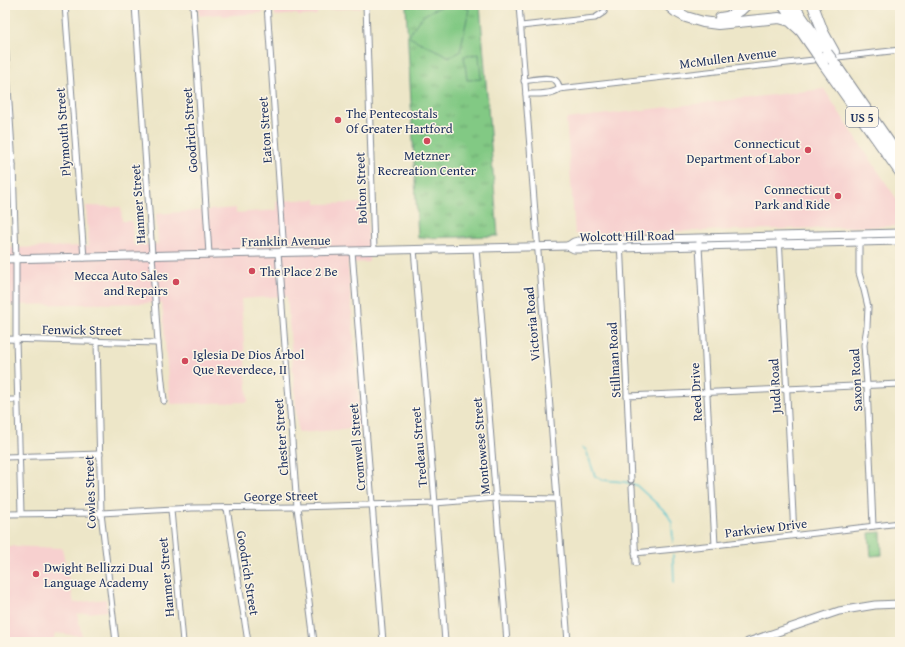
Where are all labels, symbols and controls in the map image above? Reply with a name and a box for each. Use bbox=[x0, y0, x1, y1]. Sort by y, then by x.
street label: McMullen Avenue bbox=[678, 43, 778, 73]
street label: Goodrich Street bbox=[178, 86, 202, 173]
street label: Plymouth Street bbox=[50, 87, 76, 177]
street label: Eaton Street bbox=[253, 96, 277, 164]
place label: The Pentecostals Of Greater Hartford bbox=[346, 104, 453, 138]
road number: US 5 bbox=[846, 107, 878, 127]
marker: The Pentecostals Of Greater Hartford bbox=[333, 115, 343, 125]
place label: Connecticut Department of Labor bbox=[687, 134, 801, 168]
marker: Metzner Recreation Center bbox=[422, 136, 432, 146]
marker: Connecticut Department of Labor bbox=[803, 145, 813, 155]
place label: Metzner Recreation Center bbox=[378, 146, 477, 180]
street label: Bolton Street bbox=[350, 151, 372, 224]
street label: Hanmer Street bbox=[126, 163, 150, 245]
place label: Connecticut Park and Ride bbox=[755, 180, 830, 214]
marker: Connecticut Park and Ride bbox=[833, 191, 843, 201]
street label: Wolcott Hill Road bbox=[579, 226, 675, 246]
street label: Franklin Avenue bbox=[241, 231, 331, 251]
place label: The Place 2 Be bbox=[260, 262, 338, 281]
place label: Mecca Auto Sales and Repairs bbox=[74, 266, 168, 300]
marker: The Place 2 Be bbox=[247, 266, 257, 276]
marker: Mecca Auto Sales and Repairs bbox=[171, 277, 181, 287]
street label: Victoria Road bbox=[519, 286, 545, 362]
street label: Fenwick Street bbox=[42, 320, 123, 340]
street label: Stillman Road bbox=[603, 321, 625, 398]
place label: Iglesia De Dios Árbol Que Reverdece, II bbox=[193, 345, 305, 379]
street label: Saxon Road bbox=[845, 348, 867, 412]
marker: Iglesia De Dios Árbol Que Reverdece, II bbox=[180, 356, 190, 366]
street label: Judd Road bbox=[764, 358, 786, 416]
street label: Reed Drive bbox=[685, 362, 707, 422]
street label: Montowese Street bbox=[467, 396, 495, 495]
street label: Chester Street bbox=[269, 397, 293, 476]
street label: Cromwell Street bbox=[344, 402, 370, 491]
street label: Tredeau Street bbox=[406, 406, 432, 488]
street label: Cowles Street bbox=[79, 455, 101, 529]
street label: George Street bbox=[244, 486, 319, 506]
street label: Parkview Drive bbox=[724, 514, 808, 542]
street label: Goodrich Street bbox=[232, 529, 264, 617]
street label: Hanmer Street bbox=[153, 536, 179, 618]
place label: Dwight Bellizzi Dual Language Academy bbox=[44, 558, 153, 592]
marker: Dwight Bellizzi Dual Language Academy bbox=[31, 569, 41, 579]

